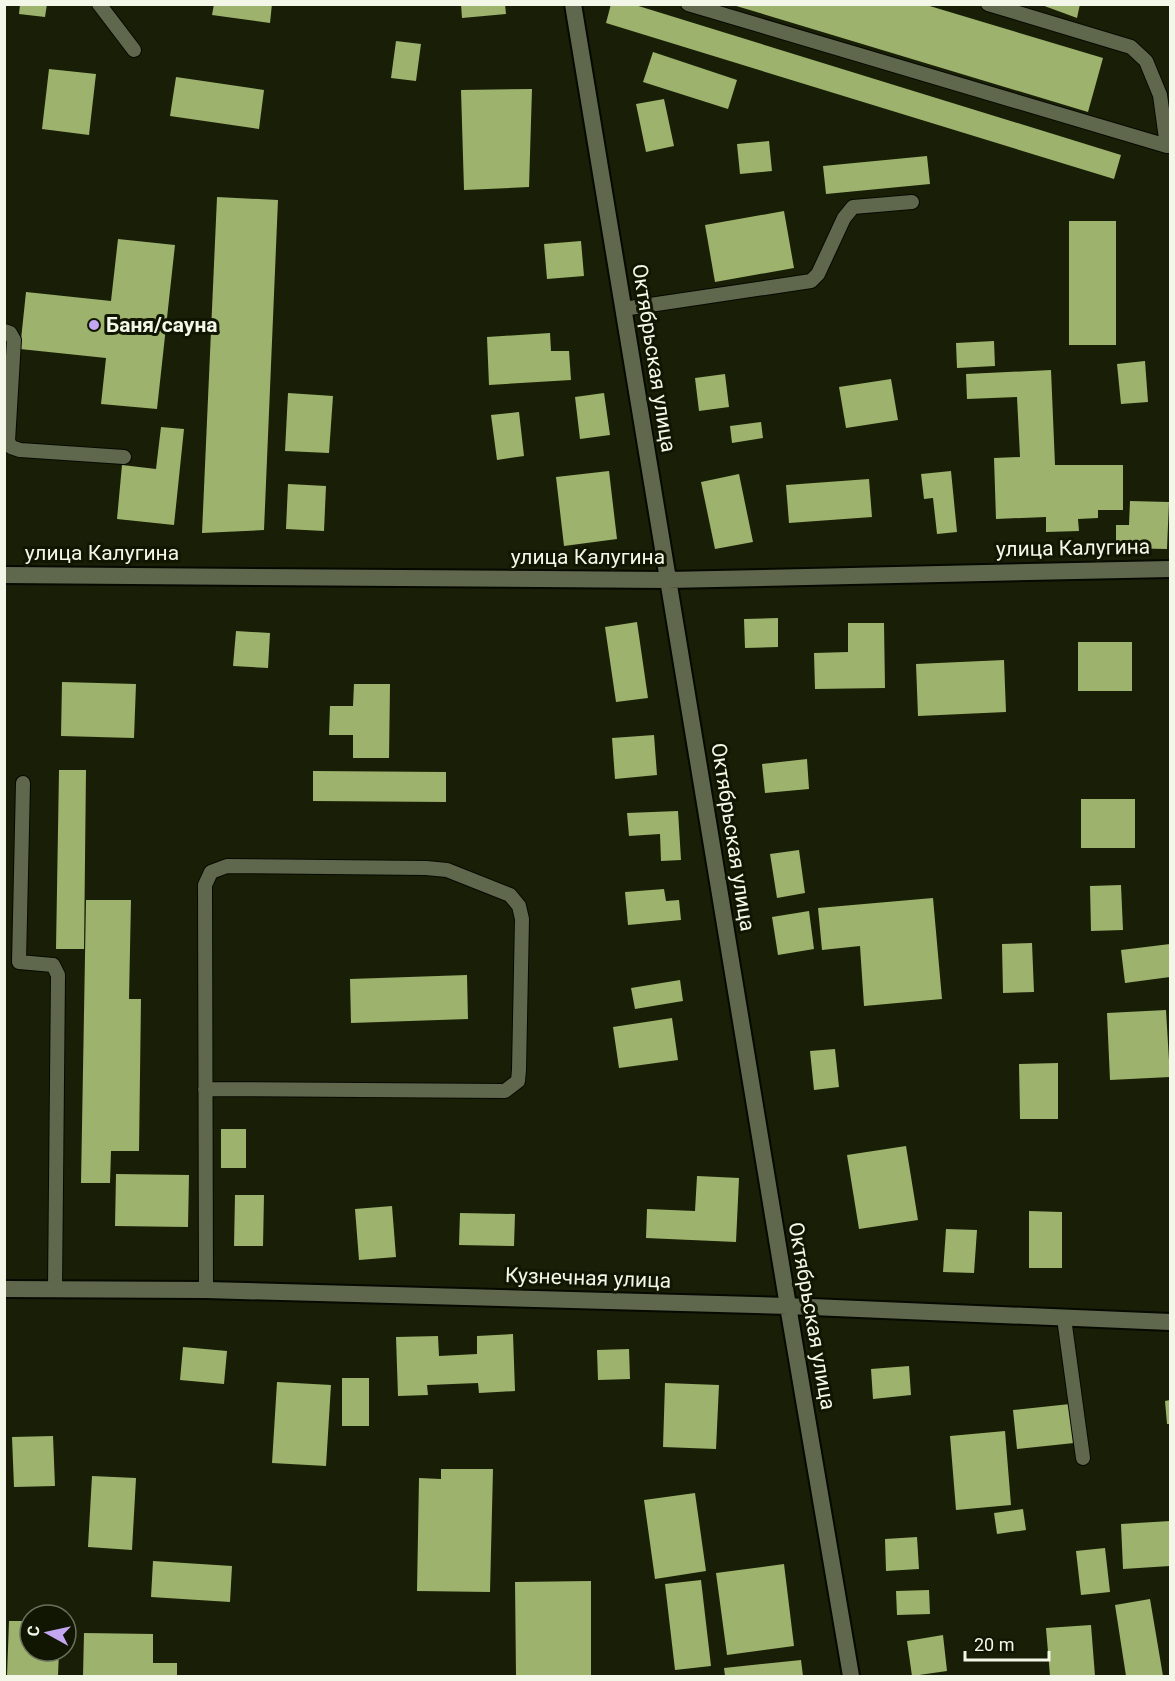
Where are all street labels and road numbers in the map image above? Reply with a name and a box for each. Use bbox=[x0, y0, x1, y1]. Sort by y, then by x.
street label: Октябрьская улица bbox=[627, 262, 681, 454]
street label: улица Калугина bbox=[996, 535, 1150, 561]
street label: улица Калугина bbox=[25, 541, 179, 565]
street label: улица Калугина bbox=[511, 545, 665, 569]
street label: Октябрьская улица bbox=[706, 741, 760, 933]
street label: Октябрьская улица bbox=[784, 1220, 840, 1412]
street label: Кузнечная улица bbox=[504, 1263, 672, 1293]

